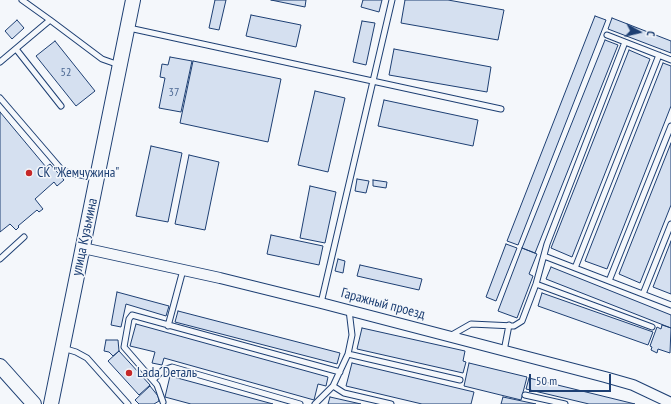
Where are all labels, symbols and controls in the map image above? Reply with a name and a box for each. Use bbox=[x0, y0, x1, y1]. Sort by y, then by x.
north arrow bbox=[619, 12, 659, 52]
text: С bbox=[644, 30, 658, 37]
house number: 52 bbox=[61, 66, 71, 80]
house number: 37 bbox=[169, 86, 179, 100]
place label: СК "Жемчужина" bbox=[37, 165, 119, 181]
marker: СК "Жемчужина" bbox=[24, 168, 34, 178]
street label: улица Кузьмина bbox=[69, 197, 101, 277]
street label: Гаражный проезд bbox=[339, 285, 427, 323]
place label: Lada Dеталь bbox=[137, 365, 197, 381]
scale bar bbox=[531, 366, 613, 392]
marker: Lada Dеталь bbox=[124, 368, 134, 378]
text: 50 m bbox=[536, 373, 557, 388]

